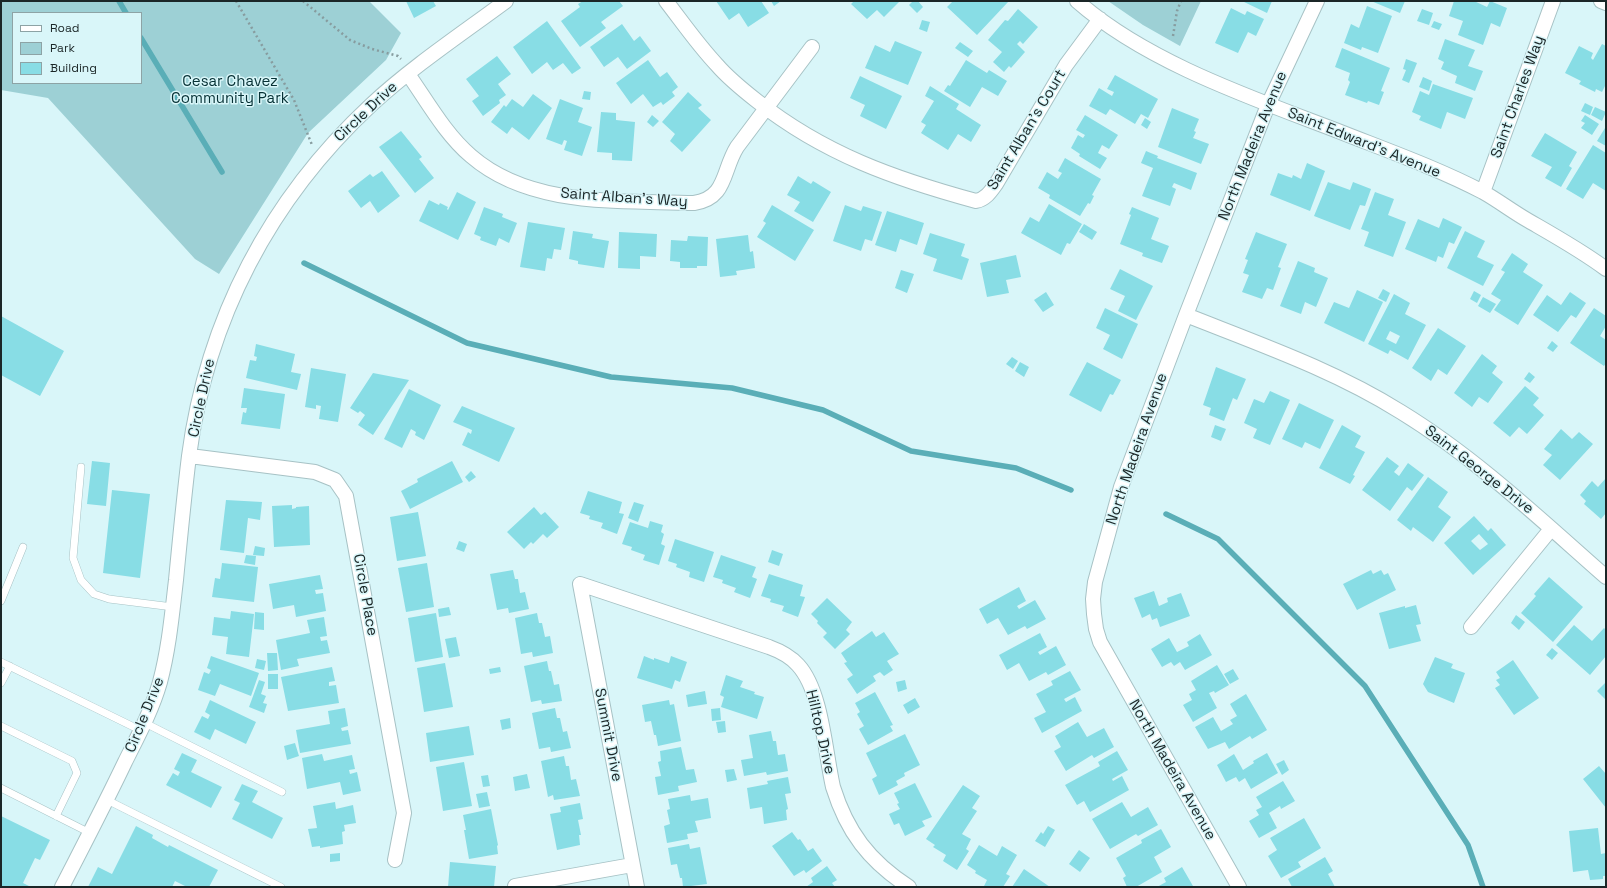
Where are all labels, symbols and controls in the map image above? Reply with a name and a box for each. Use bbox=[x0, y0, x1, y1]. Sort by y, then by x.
legend bbox=[12, 12, 142, 84]
text: Road bbox=[50, 20, 79, 36]
street label: Saint Charles Way bbox=[1487, 33, 1549, 161]
text: Park bbox=[50, 40, 75, 56]
text: Building bbox=[50, 60, 97, 76]
street label: Saint Alban's Court bbox=[984, 66, 1070, 194]
street label: North Madeira Avenue bbox=[1215, 69, 1291, 223]
park label: Cesar Chavez Community Park bbox=[171, 73, 289, 108]
street label: Circle Drive bbox=[331, 78, 401, 146]
street label: Saint Edward's Avenue bbox=[1285, 104, 1443, 182]
street label: Saint Alban's Way bbox=[560, 185, 688, 211]
street label: Circle Drive bbox=[185, 357, 219, 439]
street label: North Madeira Avenue bbox=[1103, 371, 1171, 527]
street label: Saint George Drive bbox=[1421, 422, 1537, 518]
street label: Circle Place bbox=[349, 553, 381, 637]
street label: Circle Drive bbox=[122, 675, 168, 755]
street label: Summit Drive bbox=[590, 687, 626, 783]
street label: Hilltop Drive bbox=[802, 688, 838, 776]
street label: North Madeira Avenue bbox=[1124, 697, 1220, 843]

